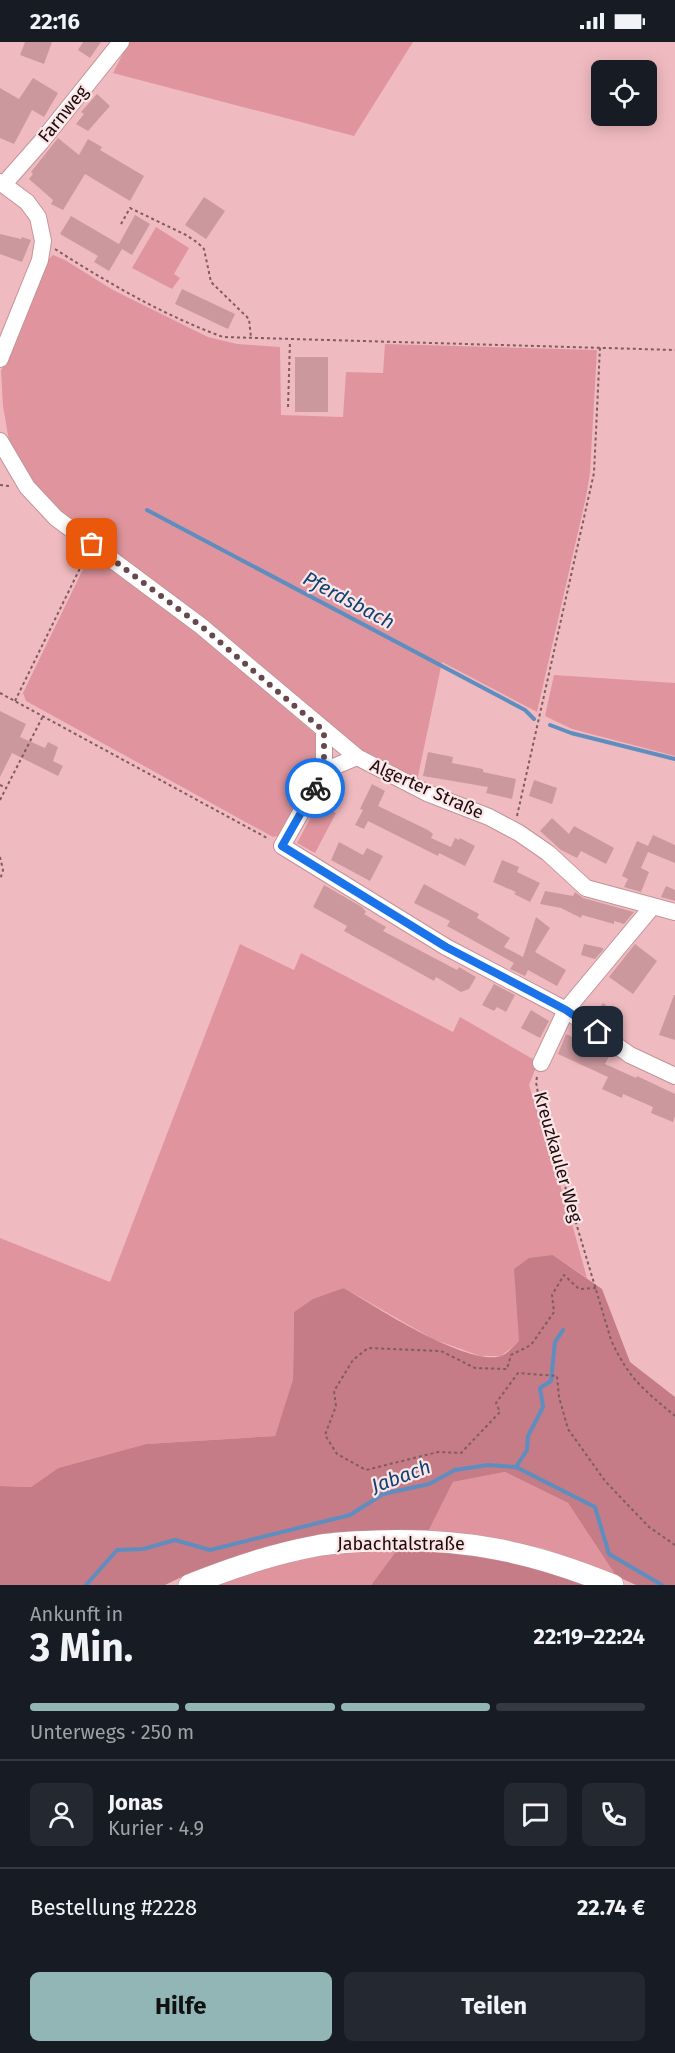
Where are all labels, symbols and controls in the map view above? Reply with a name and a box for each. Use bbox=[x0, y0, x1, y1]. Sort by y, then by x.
text: 22:16 bbox=[30, 8, 80, 35]
map controls bbox=[591, 60, 657, 126]
button: locate bbox=[591, 60, 657, 126]
street label: Farnweg bbox=[33, 80, 93, 147]
pin bbox=[66, 518, 117, 569]
icon: bag bbox=[75, 527, 108, 560]
water label: Pferdsbach bbox=[299, 566, 399, 634]
street label: Algerter Straße bbox=[367, 754, 487, 824]
courier bbox=[285, 758, 345, 818]
icon: bike bbox=[299, 772, 332, 805]
pin bbox=[572, 1006, 623, 1057]
icon: home bbox=[581, 1015, 614, 1048]
street label: Kreuzkauler Weg bbox=[529, 1089, 587, 1226]
water label: Jabach bbox=[367, 1454, 434, 1498]
street label: Jabachtalstraße bbox=[337, 1533, 465, 1555]
text: Ankunft in bbox=[30, 1602, 123, 1626]
text: 22:19–22:24 bbox=[534, 1623, 645, 1650]
text: 3 Min. bbox=[30, 1625, 133, 1671]
text: Unterwegs · 250 m bbox=[30, 1720, 194, 1744]
button: person bbox=[30, 1783, 93, 1846]
button: chat bbox=[504, 1783, 567, 1846]
button: phone bbox=[582, 1783, 645, 1846]
text: Jonas bbox=[108, 1789, 163, 1816]
text: Kurier · 4.9 bbox=[108, 1816, 204, 1840]
text: Bestellung #2228 bbox=[30, 1894, 197, 1921]
text: 22.74 € bbox=[577, 1894, 645, 1921]
button: Hilfe bbox=[30, 1972, 332, 2041]
button: Teilen bbox=[344, 1972, 645, 2041]

